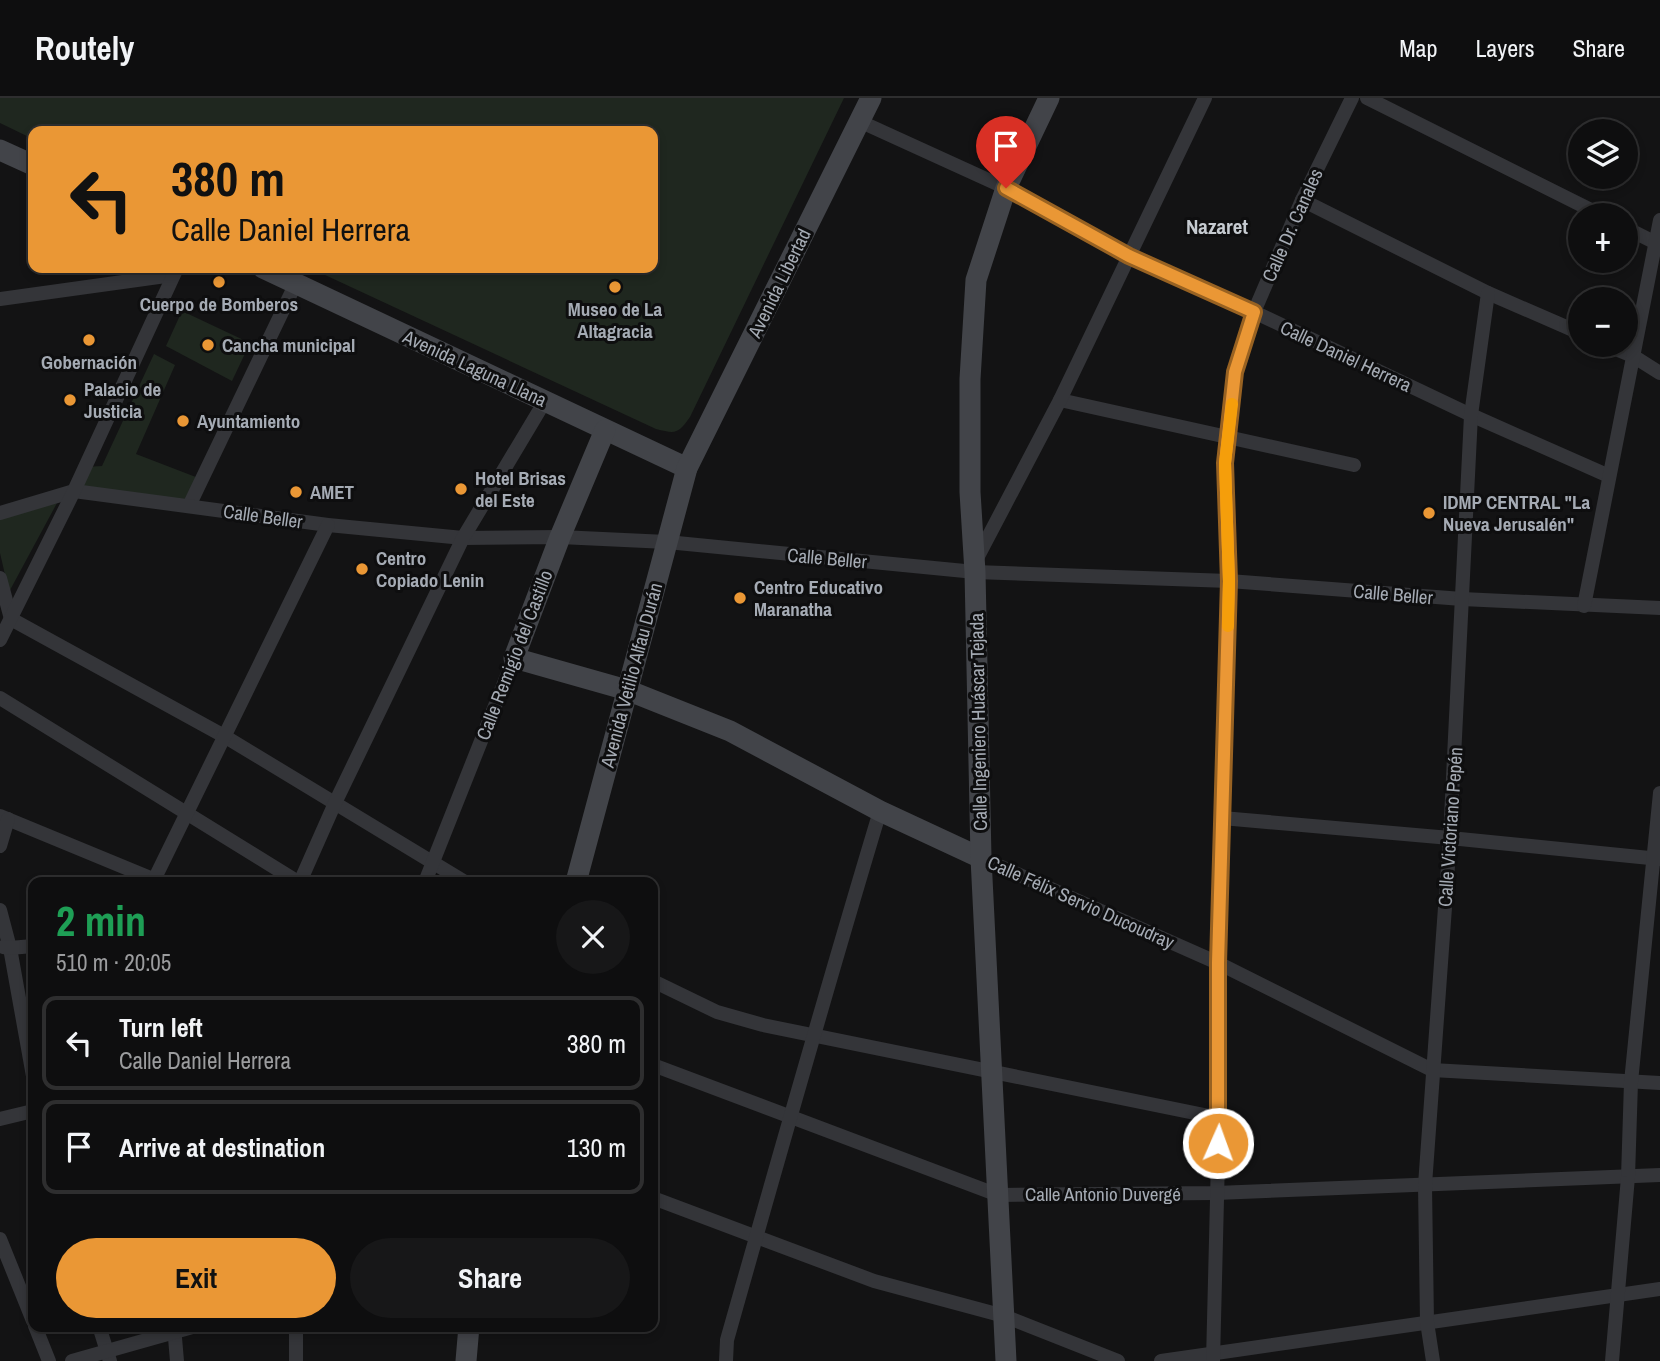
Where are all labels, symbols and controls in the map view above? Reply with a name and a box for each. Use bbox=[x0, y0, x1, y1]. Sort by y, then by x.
text: Routely bbox=[35, 26, 134, 70]
text: Map bbox=[1399, 32, 1437, 64]
text: Layers bbox=[1475, 32, 1534, 64]
text: Share bbox=[1572, 32, 1625, 64]
pin bbox=[976, 116, 1036, 188]
map controls bbox=[1568, 119, 1638, 357]
button: layers bbox=[1568, 119, 1638, 189]
icon: arrive bbox=[987, 127, 1025, 165]
text: 380 m bbox=[171, 145, 285, 211]
icon: left bbox=[56, 154, 147, 245]
street label: Calle Dr. Canales bbox=[1255, 164, 1329, 286]
button: + bbox=[1568, 203, 1638, 273]
text: Calle Daniel Herrera bbox=[171, 208, 410, 251]
district label: Nazaret bbox=[1186, 212, 1248, 241]
street label: Avenida Libertad bbox=[741, 224, 817, 343]
marker: Cuerpo de Bomberos bbox=[211, 274, 227, 290]
marker: Museo de La Altagracia bbox=[607, 279, 623, 295]
button: − bbox=[1568, 287, 1638, 357]
place label: Cuerpo de Bomberos bbox=[140, 291, 298, 317]
place label: Museo de La Altagracia bbox=[568, 296, 663, 344]
street label: Calle Daniel Herrera bbox=[1276, 314, 1416, 398]
street label: Avenida Laguna Llana bbox=[398, 323, 551, 413]
marker: Gobernación bbox=[81, 332, 97, 348]
place label: Cancha municipal bbox=[222, 332, 355, 358]
marker: Cancha municipal bbox=[200, 337, 216, 353]
place label: Gobernación bbox=[41, 349, 137, 375]
place label: Palacio de Justicia bbox=[84, 376, 161, 424]
marker: Palacio de Justicia bbox=[62, 392, 78, 408]
place label: Ayuntamiento bbox=[197, 408, 300, 434]
marker: Ayuntamiento bbox=[175, 413, 191, 429]
place label: Hotel Brisas del Este bbox=[475, 465, 566, 513]
place label: AMET bbox=[310, 479, 355, 505]
marker: Hotel Brisas del Este bbox=[453, 481, 469, 497]
marker: AMET bbox=[288, 484, 304, 500]
place label: IDMP CENTRAL "La Nueva Jerusalén" bbox=[1443, 489, 1590, 537]
street label: Calle Beller bbox=[222, 498, 305, 535]
marker: IDMP CENTRAL "La Nueva Jerusalén" bbox=[1421, 505, 1437, 521]
street label: Calle Beller bbox=[786, 542, 869, 574]
place label: Centro Copiado Lenin bbox=[376, 545, 484, 593]
marker: Centro Copiado Lenin bbox=[354, 561, 370, 577]
street label: Calle Remigio del Castillo bbox=[470, 566, 558, 744]
place label: Centro Educativo Maranatha bbox=[754, 574, 883, 622]
street label: Calle Beller bbox=[1352, 578, 1435, 610]
street label: Avenida Vetilio Alfau Durán bbox=[594, 580, 668, 771]
marker: Centro Educativo Maranatha bbox=[732, 590, 748, 606]
street label: Calle Ingeniero Huáscar Tejada bbox=[963, 612, 993, 831]
street label: Calle Victoriano Pepén bbox=[1431, 746, 1469, 908]
street label: Calle Félix Servio Ducoudray bbox=[984, 849, 1179, 955]
text: 2 min bbox=[56, 893, 146, 949]
button: close bbox=[556, 900, 630, 974]
text: 510 m · 20:05 bbox=[56, 947, 171, 978]
text: Turn left bbox=[119, 1010, 203, 1045]
icon: left bbox=[60, 1024, 98, 1062]
text: 380 m bbox=[567, 1026, 626, 1061]
text: Calle Daniel Herrera bbox=[119, 1045, 291, 1076]
position arrow bbox=[1181, 1106, 1255, 1180]
icon: arrive bbox=[60, 1128, 98, 1166]
text: Arrive at destination bbox=[119, 1130, 325, 1165]
text: 130 m bbox=[567, 1130, 626, 1165]
street label: Calle Antonio Duvergé bbox=[1025, 1181, 1181, 1207]
button: Exit bbox=[56, 1238, 336, 1318]
button: Share bbox=[350, 1238, 630, 1318]

